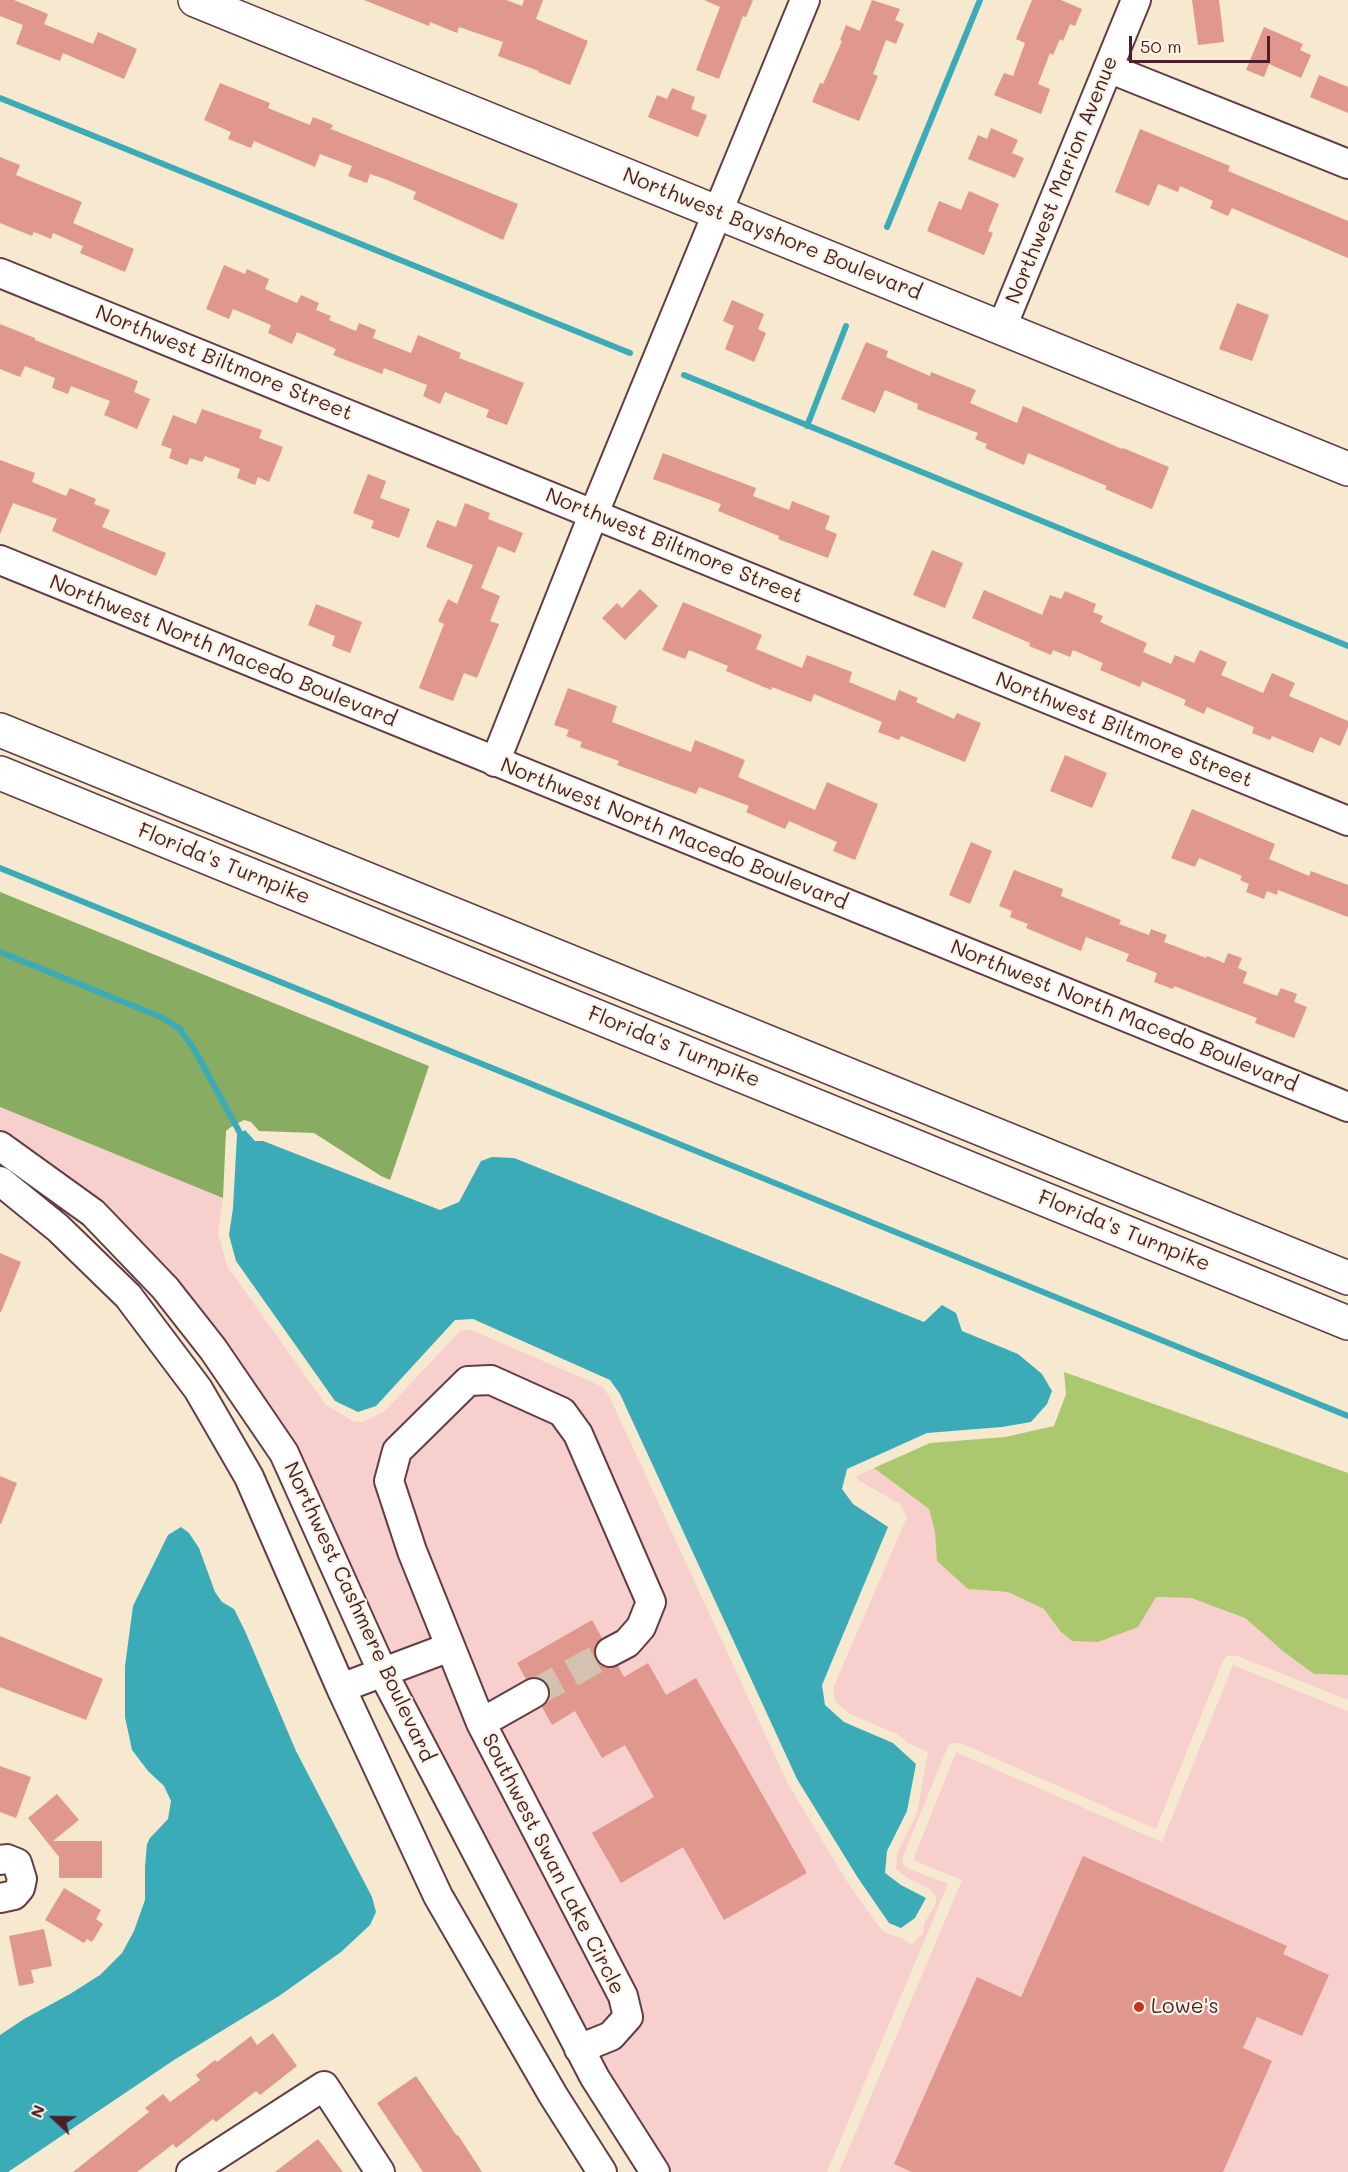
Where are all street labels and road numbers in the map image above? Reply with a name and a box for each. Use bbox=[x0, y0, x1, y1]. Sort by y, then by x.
street label: Northwest Marion Avenue bbox=[1001, 52, 1123, 308]
street label: Northwest Bayshore Boulevard bbox=[619, 162, 925, 306]
street label: Northwest Biltmore Street bbox=[92, 300, 356, 426]
street label: Northwest Biltmore Street bbox=[542, 483, 806, 609]
street label: Northwest North Macedo Boulevard bbox=[46, 570, 400, 732]
street label: Northwest Biltmore Street bbox=[992, 667, 1256, 793]
street label: Northwest North Macedo Boulevard bbox=[497, 753, 851, 915]
street label: Florida's Turnpike bbox=[134, 818, 314, 910]
street label: Northwest North Macedo Boulevard bbox=[947, 935, 1301, 1097]
street label: Florida's Turnpike bbox=[584, 1001, 764, 1093]
street label: Florida's Turnpike bbox=[1034, 1185, 1214, 1277]
street label: Northwest Cashmere Boulevard bbox=[278, 1458, 440, 1766]
street label: Southwest Swan Lake Circle bbox=[476, 1729, 630, 1999]

